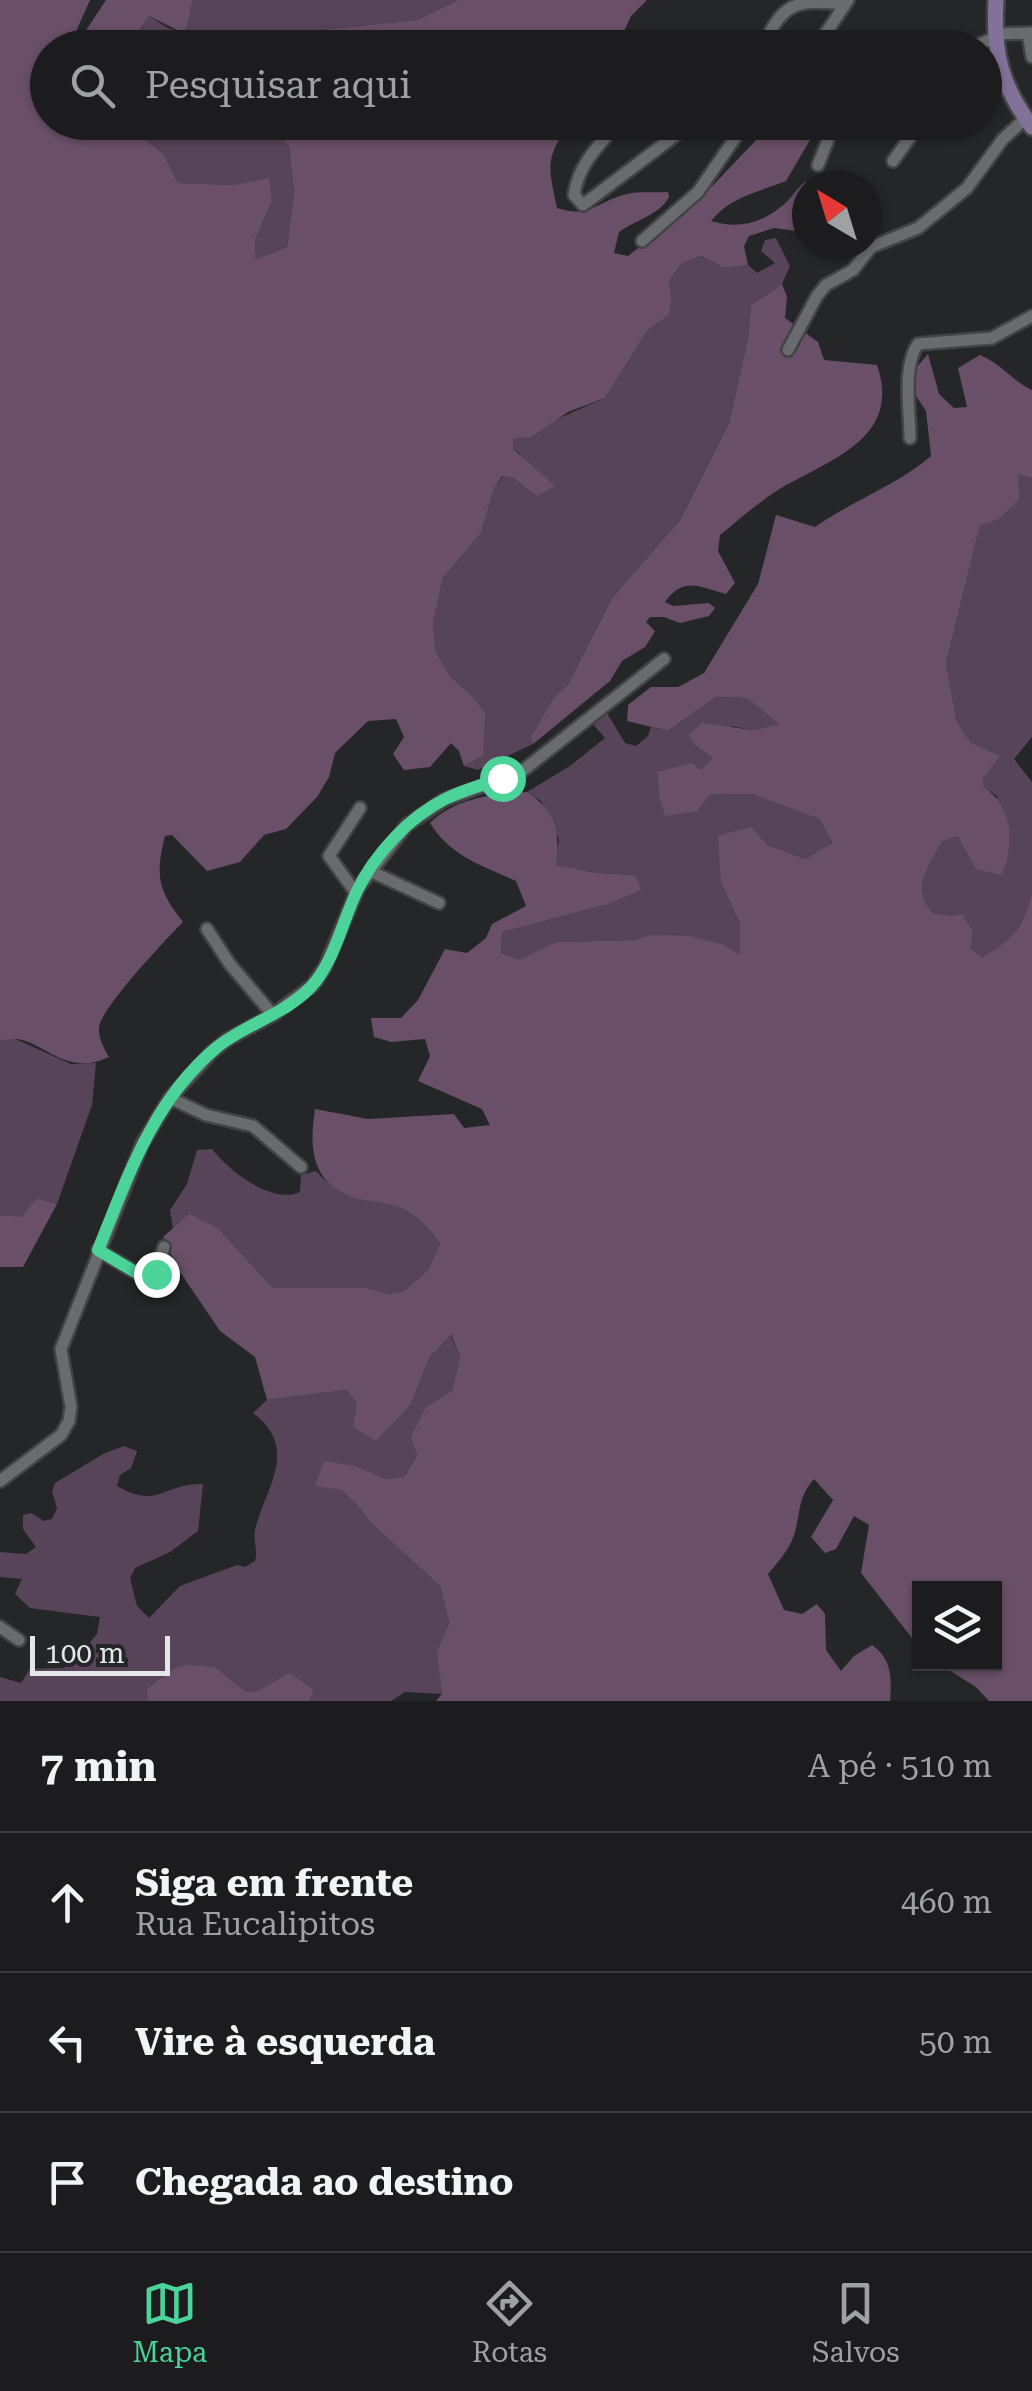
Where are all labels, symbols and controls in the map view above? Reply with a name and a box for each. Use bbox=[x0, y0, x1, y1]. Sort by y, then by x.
search box bbox=[30, 30, 1002, 140]
icon: search bbox=[65, 58, 120, 113]
text: Pesquisar aqui bbox=[145, 63, 411, 107]
north arrow bbox=[792, 170, 882, 260]
route start bbox=[480, 756, 526, 802]
route end bbox=[134, 1252, 180, 1298]
map controls bbox=[912, 1581, 1002, 1671]
button: layers bbox=[912, 1581, 1002, 1671]
scale bar bbox=[30, 1631, 170, 1676]
text: 100 m bbox=[45, 1637, 125, 1670]
text: 7 min bbox=[40, 1742, 157, 1791]
text: A pé · 510 m bbox=[808, 1747, 992, 1785]
text: Siga em frente bbox=[135, 1861, 413, 1905]
icon: ahead bbox=[40, 1875, 95, 1930]
text: 460 m bbox=[901, 1883, 992, 1921]
text: Rua Eucalipitos bbox=[135, 1905, 375, 1943]
icon: left bbox=[40, 2015, 95, 2070]
text: Vire à esquerda bbox=[135, 2020, 435, 2064]
text: 50 m bbox=[919, 2023, 992, 2061]
icon: arrive bbox=[40, 2155, 95, 2210]
text: Chegada ao destino bbox=[135, 2160, 513, 2204]
tab: Mapa bbox=[132, 2276, 207, 2369]
tab: Rotas bbox=[472, 2276, 547, 2369]
tab: Salvos bbox=[812, 2276, 900, 2369]

